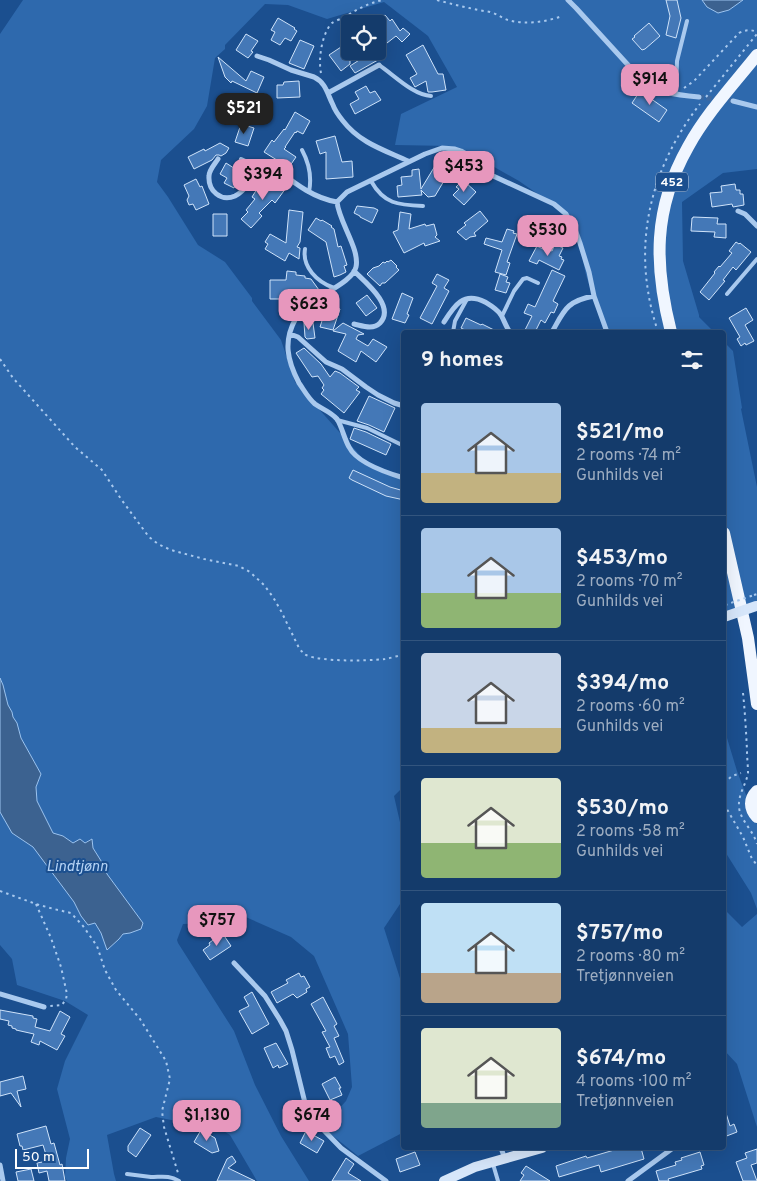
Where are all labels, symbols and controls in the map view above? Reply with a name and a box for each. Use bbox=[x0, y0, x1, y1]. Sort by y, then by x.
map controls bbox=[341, 15, 386, 60]
button: locate bbox=[341, 15, 386, 60]
pin: $914 bbox=[620, 64, 680, 106]
text: $914 bbox=[632, 70, 668, 90]
pin: $521 bbox=[214, 92, 274, 135]
text: $521 bbox=[226, 99, 262, 119]
pin: $453 bbox=[434, 150, 494, 193]
text: $453 bbox=[444, 157, 484, 177]
pin: $394 bbox=[233, 158, 293, 201]
text: $394 bbox=[243, 165, 283, 185]
road number: 452 bbox=[656, 172, 688, 192]
pin: $530 bbox=[518, 214, 578, 257]
text: $530 bbox=[528, 221, 568, 241]
pin: $623 bbox=[279, 288, 339, 331]
text: $623 bbox=[290, 295, 328, 315]
icon: filters bbox=[678, 346, 706, 374]
text: 9 homes bbox=[421, 347, 504, 374]
text: $521/mo bbox=[576, 419, 664, 446]
icon: home bbox=[461, 423, 521, 483]
text: 2 rooms · 74 m² bbox=[576, 446, 681, 466]
text: Gunhilds vei bbox=[576, 466, 663, 486]
text: $453/mo bbox=[576, 545, 668, 572]
icon: home bbox=[461, 548, 521, 608]
text: 2 rooms · 70 m² bbox=[576, 572, 683, 592]
text: Gunhilds vei bbox=[576, 592, 663, 612]
text: $394/mo bbox=[576, 670, 669, 697]
icon: home bbox=[461, 673, 521, 733]
text: 2 rooms · 60 m² bbox=[576, 697, 685, 717]
text: Gunhilds vei bbox=[576, 717, 663, 737]
text: $530/mo bbox=[576, 795, 669, 822]
icon: home bbox=[461, 798, 521, 858]
text: 2 rooms · 58 m² bbox=[576, 822, 685, 842]
text: Gunhilds vei bbox=[576, 842, 663, 862]
water label: Lindtjønn bbox=[46, 858, 108, 877]
pin: $757 bbox=[187, 904, 247, 947]
text: $757 bbox=[199, 911, 235, 931]
text: $757/mo bbox=[576, 920, 663, 947]
icon: home bbox=[461, 923, 521, 983]
text: 2 rooms · 80 m² bbox=[576, 947, 685, 967]
text: Tretjønnveien bbox=[576, 967, 674, 987]
text: $674/mo bbox=[576, 1045, 666, 1072]
icon: home bbox=[461, 1048, 521, 1108]
text: 4 rooms · 100 m² bbox=[576, 1072, 692, 1092]
text: Tretjønnveien bbox=[576, 1092, 674, 1112]
pin: $1,130 bbox=[166, 1100, 248, 1142]
pin: $674 bbox=[282, 1100, 342, 1142]
text: $1,130 bbox=[184, 1106, 230, 1126]
text: $674 bbox=[293, 1106, 331, 1126]
scale bar bbox=[15, 1146, 89, 1169]
text: 50 m bbox=[22, 1149, 55, 1166]

